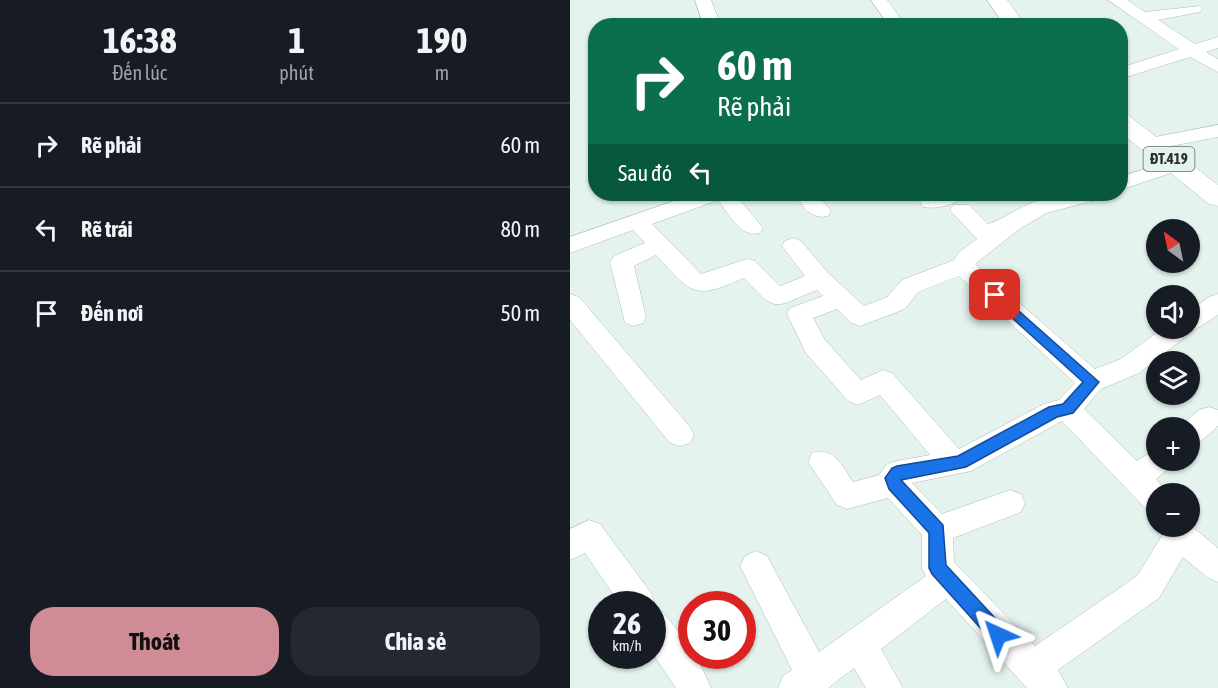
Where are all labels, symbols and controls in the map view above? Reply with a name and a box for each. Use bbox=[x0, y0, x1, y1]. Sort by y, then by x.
text: 16:38 bbox=[103, 19, 177, 61]
text: 1 bbox=[288, 19, 305, 61]
text: 190 bbox=[417, 19, 467, 61]
text: 60 m bbox=[717, 41, 792, 89]
icon: right bbox=[618, 42, 696, 120]
text: Đến lúc bbox=[112, 61, 167, 84]
text: phút bbox=[279, 61, 314, 84]
text: m bbox=[435, 61, 449, 84]
text: Rẽ phải bbox=[717, 91, 791, 122]
icon: right bbox=[30, 129, 63, 162]
text: Rẽ phải bbox=[81, 132, 141, 158]
text: 60 m bbox=[500, 132, 540, 158]
road number: ĐT.419 bbox=[1144, 147, 1194, 171]
icon: left bbox=[684, 156, 717, 189]
text: Sau đó bbox=[618, 160, 672, 186]
icon: left bbox=[30, 213, 63, 246]
text: Rẽ trái bbox=[81, 216, 133, 242]
text: 80 m bbox=[500, 216, 540, 242]
north arrow bbox=[1146, 219, 1200, 273]
map controls bbox=[1146, 219, 1200, 537]
pin bbox=[969, 269, 1020, 320]
icon: arrive bbox=[978, 278, 1011, 311]
button: sound bbox=[1146, 285, 1200, 339]
icon: arrive bbox=[30, 297, 63, 330]
text: Đến nơi bbox=[81, 300, 143, 326]
text: 50 m bbox=[500, 300, 540, 326]
button: layers bbox=[1146, 351, 1200, 405]
button: + bbox=[1146, 417, 1200, 471]
button: − bbox=[1146, 483, 1200, 537]
speed limit sign: 30 bbox=[678, 591, 756, 669]
position arrow bbox=[966, 603, 1030, 667]
text: 26 bbox=[613, 606, 641, 640]
button: Thoát bbox=[30, 607, 279, 676]
button: Chia sẻ bbox=[291, 607, 540, 676]
text: km/h bbox=[612, 637, 642, 654]

